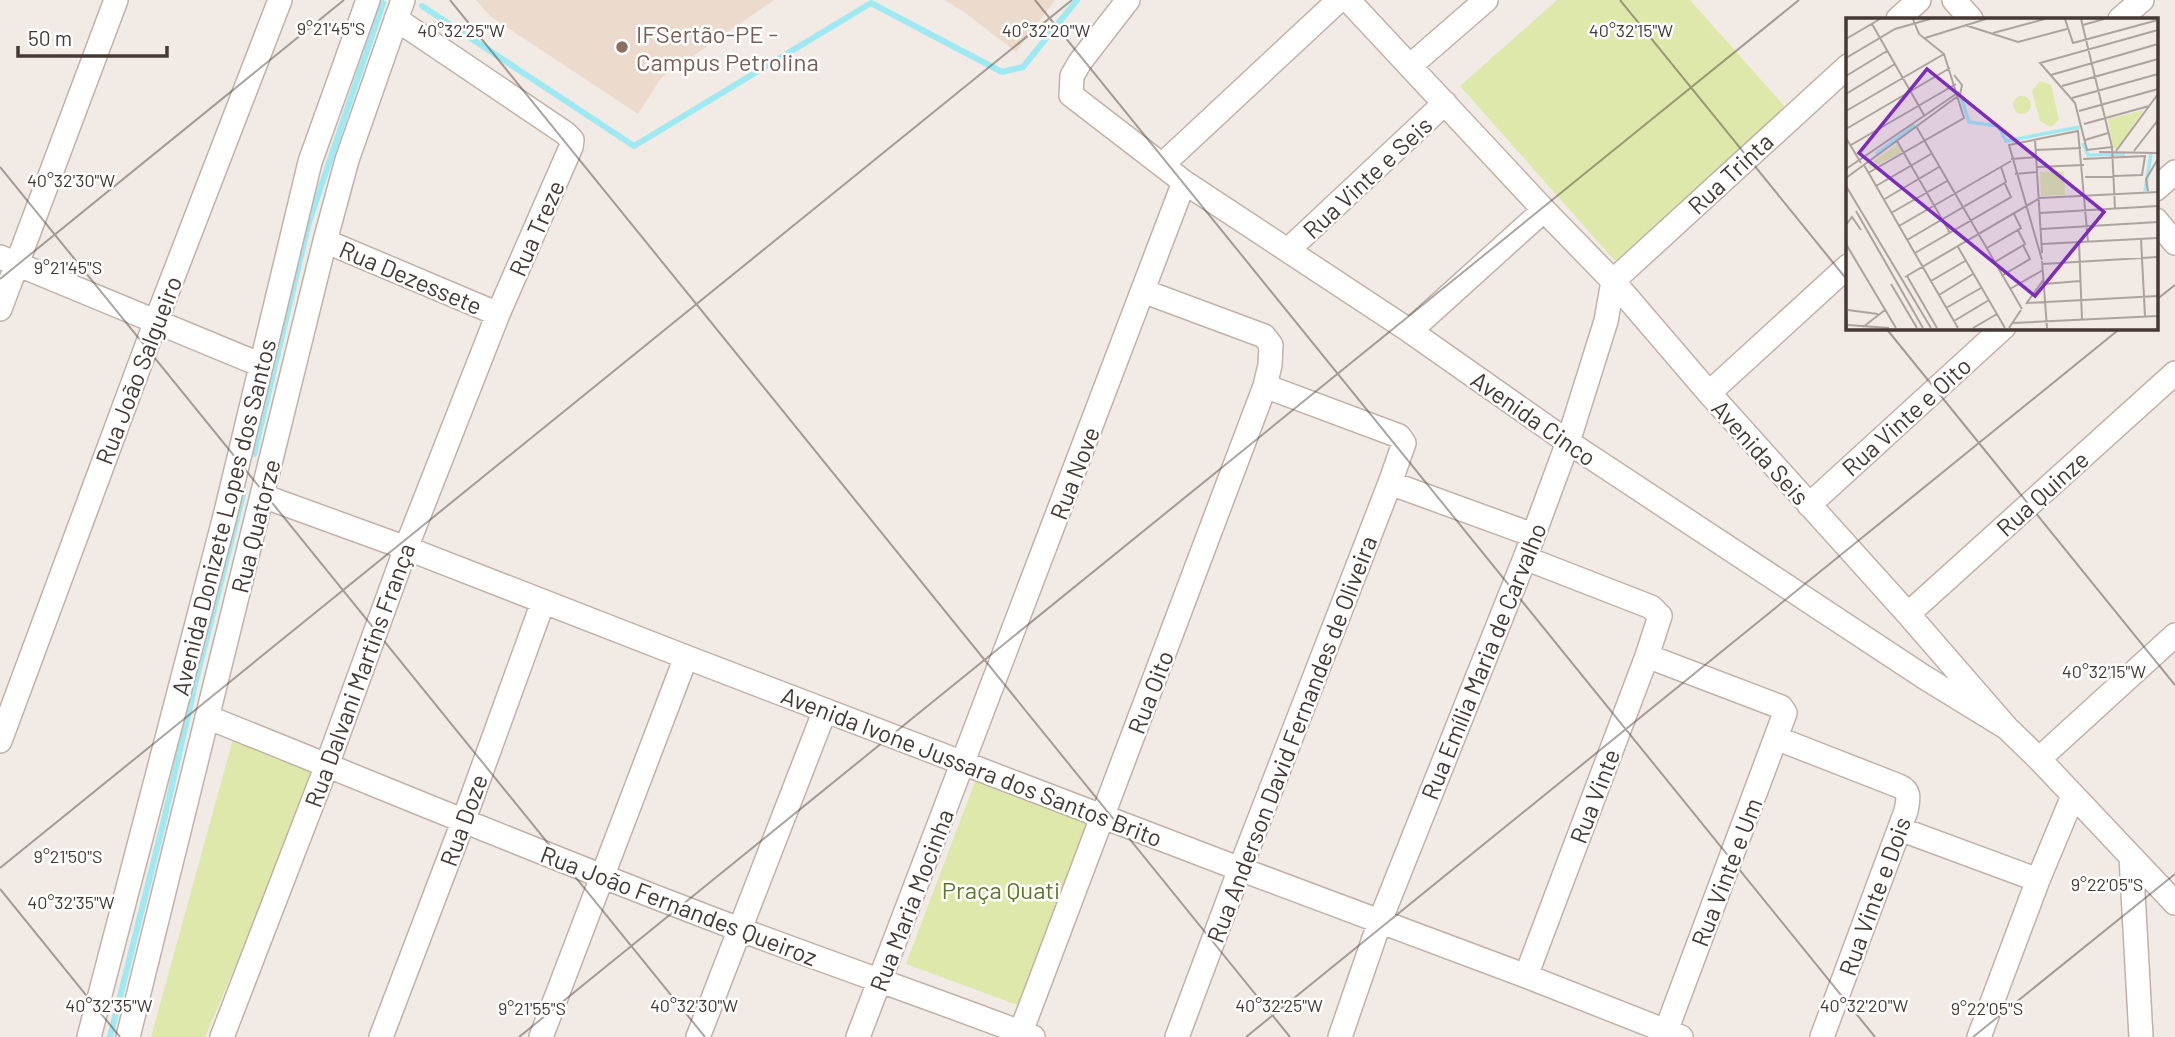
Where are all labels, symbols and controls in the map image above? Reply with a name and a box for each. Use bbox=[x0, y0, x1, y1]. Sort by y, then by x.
scale bar bbox=[18, 14, 166, 58]
text: 9°21'45"S bbox=[297, 17, 365, 39]
inset map bbox=[1846, 18, 2158, 329]
text: 40°32'25"W bbox=[417, 19, 505, 41]
place label: IFSertão-PE - Campus Petrolina bbox=[636, 19, 819, 76]
text: 40°32'20"W bbox=[1002, 19, 1090, 41]
text: 40°32'15"W bbox=[1589, 19, 1673, 41]
text: 50 m bbox=[28, 25, 72, 50]
marker: IFSertão-PE - Campus Petrolina bbox=[614, 39, 630, 55]
street label: Rua Vinte e Seis bbox=[1296, 110, 1438, 244]
street label: Rua Trinta bbox=[1681, 126, 1779, 220]
text: 40°32'30"W bbox=[27, 169, 115, 191]
street label: Rua Treze bbox=[502, 176, 570, 280]
street label: Rua Dezessete bbox=[335, 234, 487, 320]
text: 9°21'45"S bbox=[34, 256, 102, 278]
street label: Rua João Salgueiro bbox=[89, 272, 187, 468]
street label: Avenida Donizete Lopes dos Santos bbox=[165, 336, 281, 698]
street label: Rua Vinte e Oito bbox=[1835, 350, 1977, 482]
street label: Avenida Cinco bbox=[1466, 364, 1602, 472]
street label: Avenida Seis bbox=[1706, 393, 1816, 511]
street label: Rua Nove bbox=[1043, 422, 1105, 524]
street label: Rua Quinze bbox=[1990, 444, 2094, 542]
street label: Rua Quatorze bbox=[224, 456, 286, 596]
street label: Rua Emília Maria de Carvalho bbox=[1414, 518, 1552, 804]
street label: Rua Anderson David Fernandes de Oliveira bbox=[1200, 531, 1382, 947]
street label: Rua Dalvani Martins França bbox=[298, 539, 420, 811]
street label: Rua Oito bbox=[1121, 646, 1179, 738]
text: 40°32'15"W bbox=[2062, 660, 2146, 682]
street label: Avenida Ivone Jussara dos Santos Brito bbox=[777, 680, 1167, 852]
street label: Rua Vinte bbox=[1563, 745, 1625, 847]
street label: Rua Doze bbox=[433, 770, 493, 870]
street label: Rua Vinte e Um bbox=[1684, 794, 1768, 950]
street label: Rua Maria Mocinha bbox=[863, 805, 959, 995]
street label: Rua Vinte e Dois bbox=[1832, 813, 1916, 979]
street label: Rua João Fernandes Queiroz bbox=[537, 839, 821, 971]
text: 9°21'50"S bbox=[34, 845, 102, 867]
text: 9°22'05"S bbox=[2071, 873, 2143, 895]
park label: Praça Quati bbox=[942, 875, 1060, 904]
text: 40°32'35"W bbox=[27, 891, 115, 913]
text: 40°32'35"W bbox=[65, 994, 153, 1016]
text: 40°32'30"W bbox=[650, 994, 738, 1016]
text: 40°32'25"W bbox=[1235, 994, 1323, 1016]
text: 40°32'20"W bbox=[1820, 994, 1908, 1016]
text: 9°21'55"S bbox=[498, 997, 566, 1019]
text: 9°22'05"S bbox=[1951, 997, 2023, 1019]

